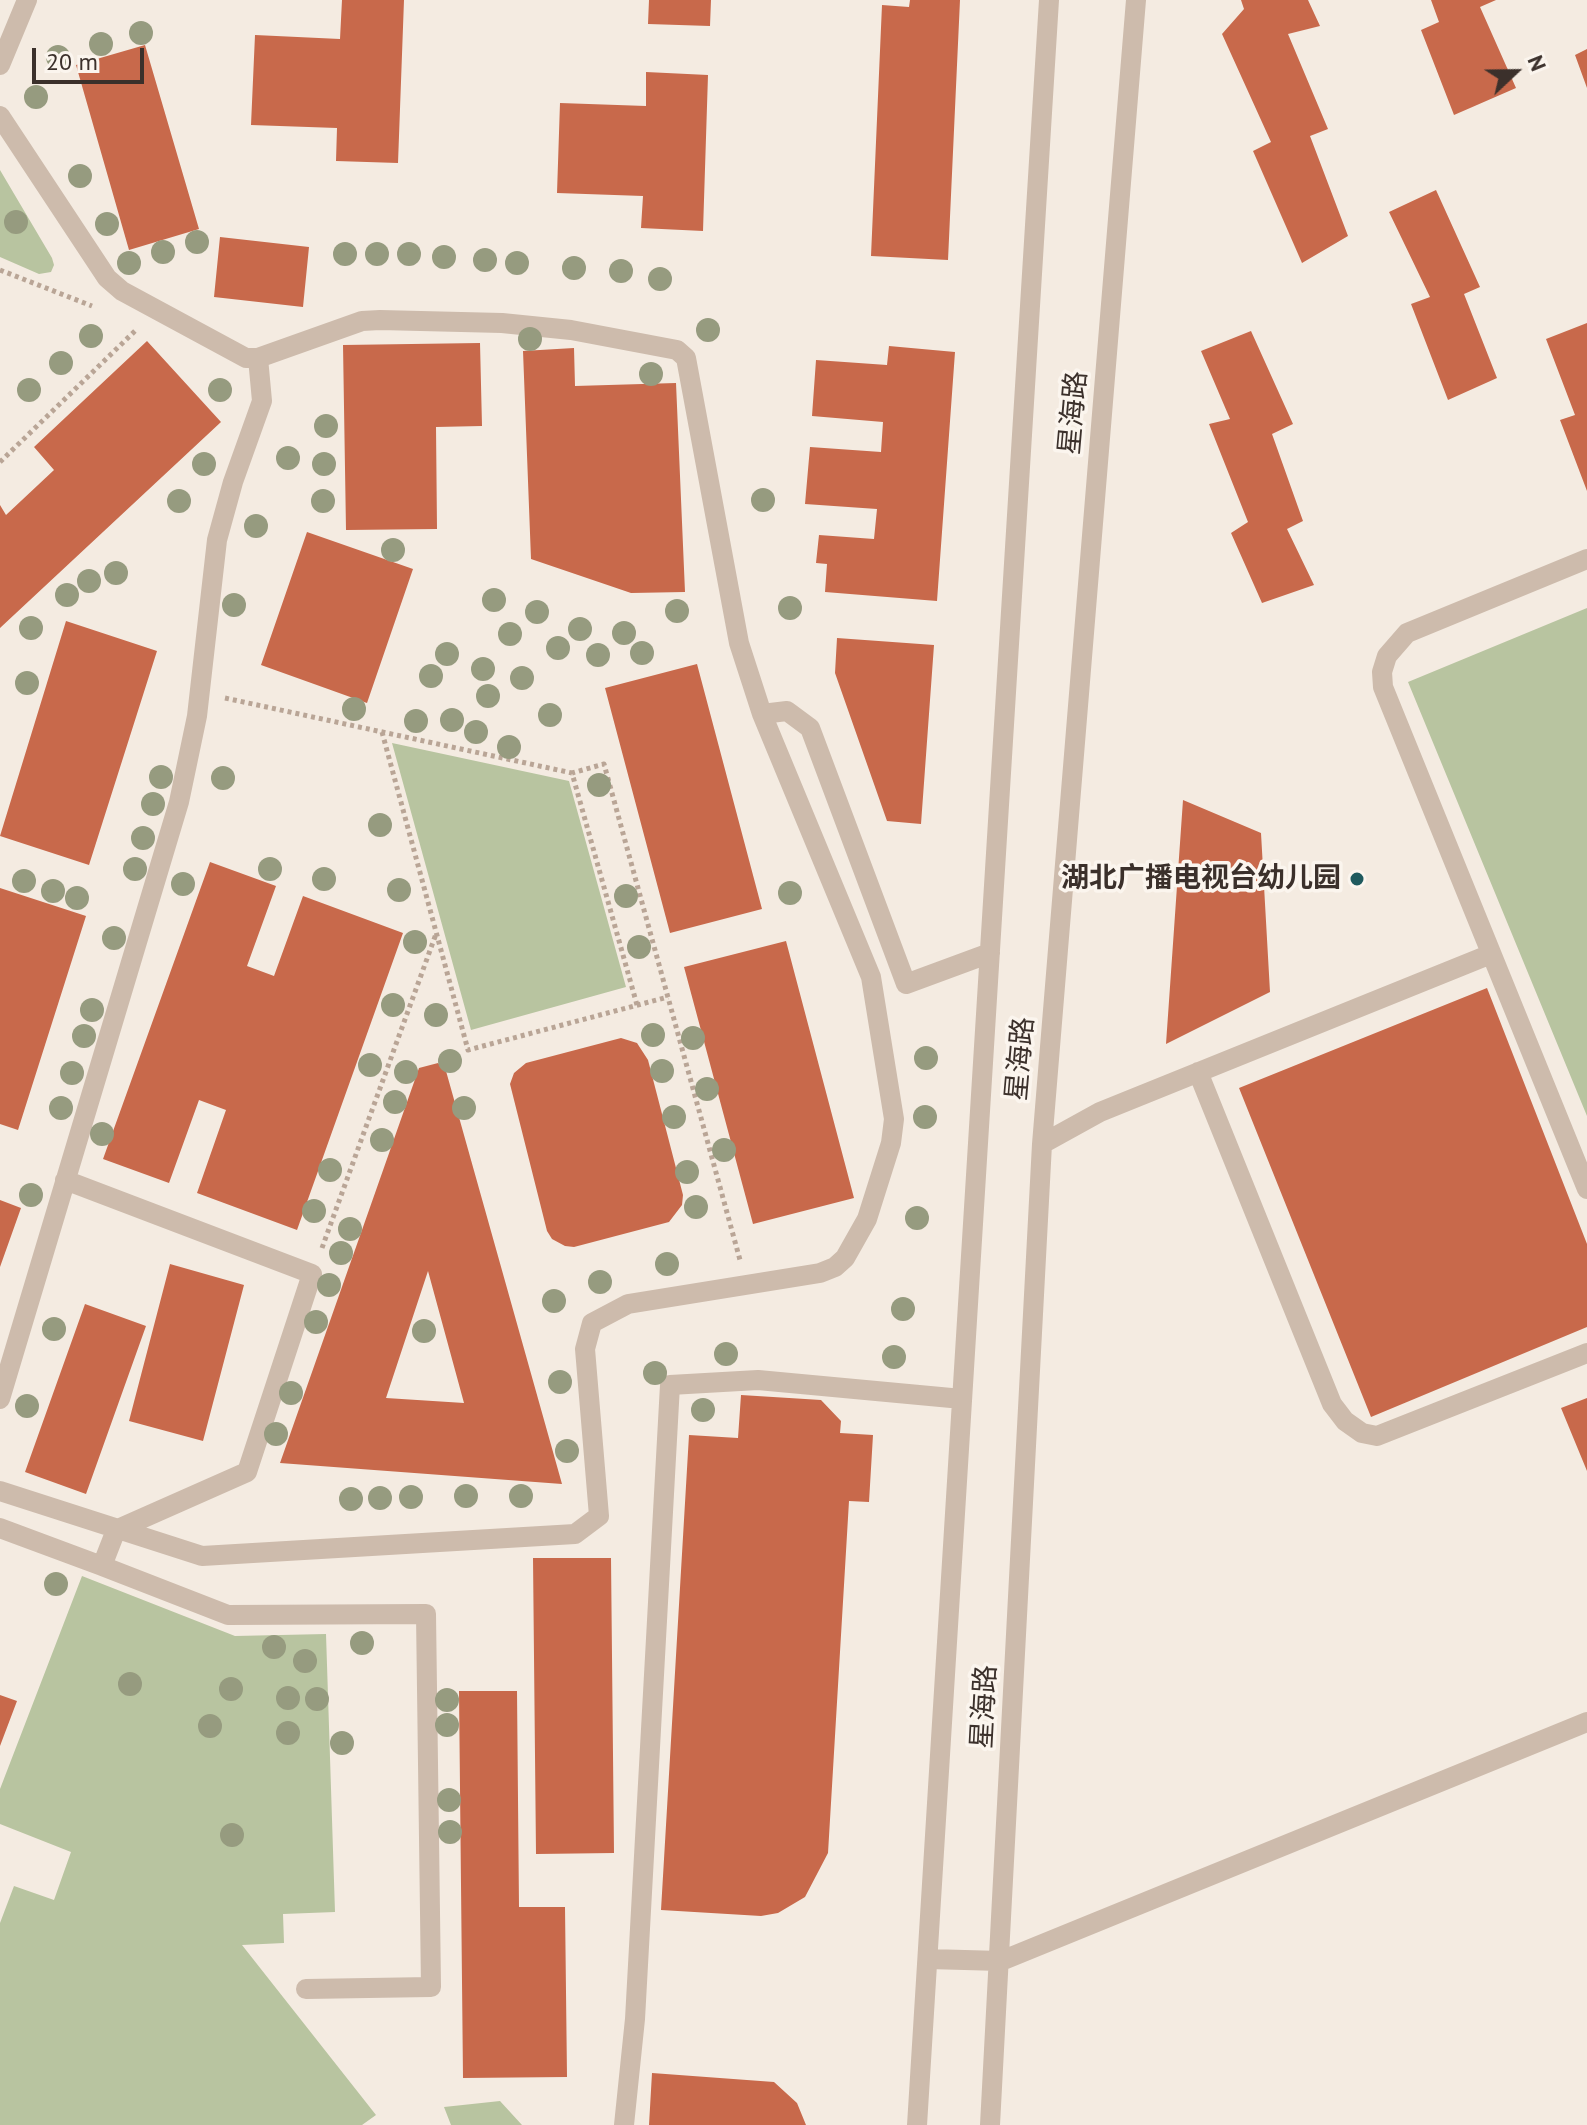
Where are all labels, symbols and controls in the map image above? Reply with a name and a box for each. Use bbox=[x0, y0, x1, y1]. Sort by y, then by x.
scale bar bbox=[36, 32, 148, 82]
north arrow bbox=[1475, 32, 1555, 112]
text: 20 m bbox=[46, 46, 98, 77]
text: N bbox=[1522, 51, 1553, 75]
street label: 星海路 bbox=[1054, 370, 1094, 456]
place label: 湖北广播电视台幼儿园 bbox=[1061, 862, 1341, 896]
marker: 湖北广播电视台幼儿园 bbox=[1348, 870, 1366, 888]
street label: 星海路 bbox=[1001, 1016, 1041, 1102]
street label: 星海路 bbox=[966, 1664, 1004, 1750]

